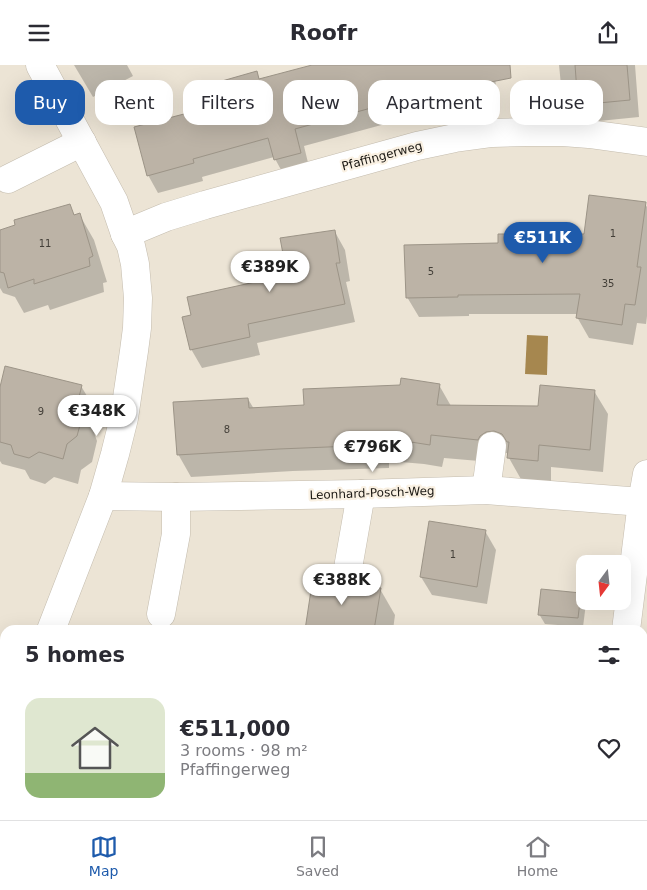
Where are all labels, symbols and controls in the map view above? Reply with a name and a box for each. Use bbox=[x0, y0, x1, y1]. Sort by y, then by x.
icon: menu bbox=[25, 19, 53, 47]
icon: share bbox=[594, 19, 622, 47]
text: Roofr bbox=[290, 20, 357, 45]
chip: Buy bbox=[15, 80, 85, 125]
chip: Rent bbox=[95, 80, 173, 125]
chip: Filters bbox=[183, 80, 273, 125]
chip: New bbox=[283, 80, 358, 125]
chip: Apartment bbox=[368, 80, 500, 125]
chip: House bbox=[510, 80, 603, 125]
street label: Pfaffingerweg bbox=[340, 139, 424, 173]
pin: €511K bbox=[508, 221, 578, 264]
text: €511K bbox=[515, 228, 571, 247]
house number: 1 bbox=[610, 228, 616, 239]
house number: 11 bbox=[39, 238, 51, 249]
pin: €389K bbox=[235, 251, 305, 293]
text: €389K bbox=[242, 257, 298, 276]
house number: 5 bbox=[428, 266, 434, 277]
house number: 35 bbox=[602, 278, 614, 289]
pin: €348K bbox=[62, 395, 132, 437]
text: €348K bbox=[69, 401, 125, 420]
house number: 9 bbox=[38, 406, 44, 417]
house number: 8 bbox=[224, 424, 230, 435]
pin: €796K bbox=[338, 431, 408, 473]
text: €796K bbox=[345, 437, 401, 456]
street label: Leonhard-Posch-Weg bbox=[309, 484, 435, 502]
house number: 1 bbox=[450, 549, 456, 560]
north arrow bbox=[576, 555, 631, 610]
map controls bbox=[576, 555, 631, 610]
pin: €388K bbox=[307, 563, 377, 606]
text: €388K bbox=[314, 570, 370, 589]
icon: filters bbox=[595, 641, 623, 669]
text: 5 homes bbox=[25, 643, 125, 667]
text: €511,000 bbox=[180, 717, 290, 741]
icon: home bbox=[65, 718, 125, 778]
icon: heart bbox=[595, 734, 623, 762]
text: 3 rooms · 98 m² bbox=[180, 741, 308, 760]
text: Pfaffingerweg bbox=[180, 760, 290, 779]
tab: Map bbox=[89, 833, 118, 879]
tab: Saved bbox=[296, 833, 339, 879]
tab: Home bbox=[517, 833, 558, 879]

